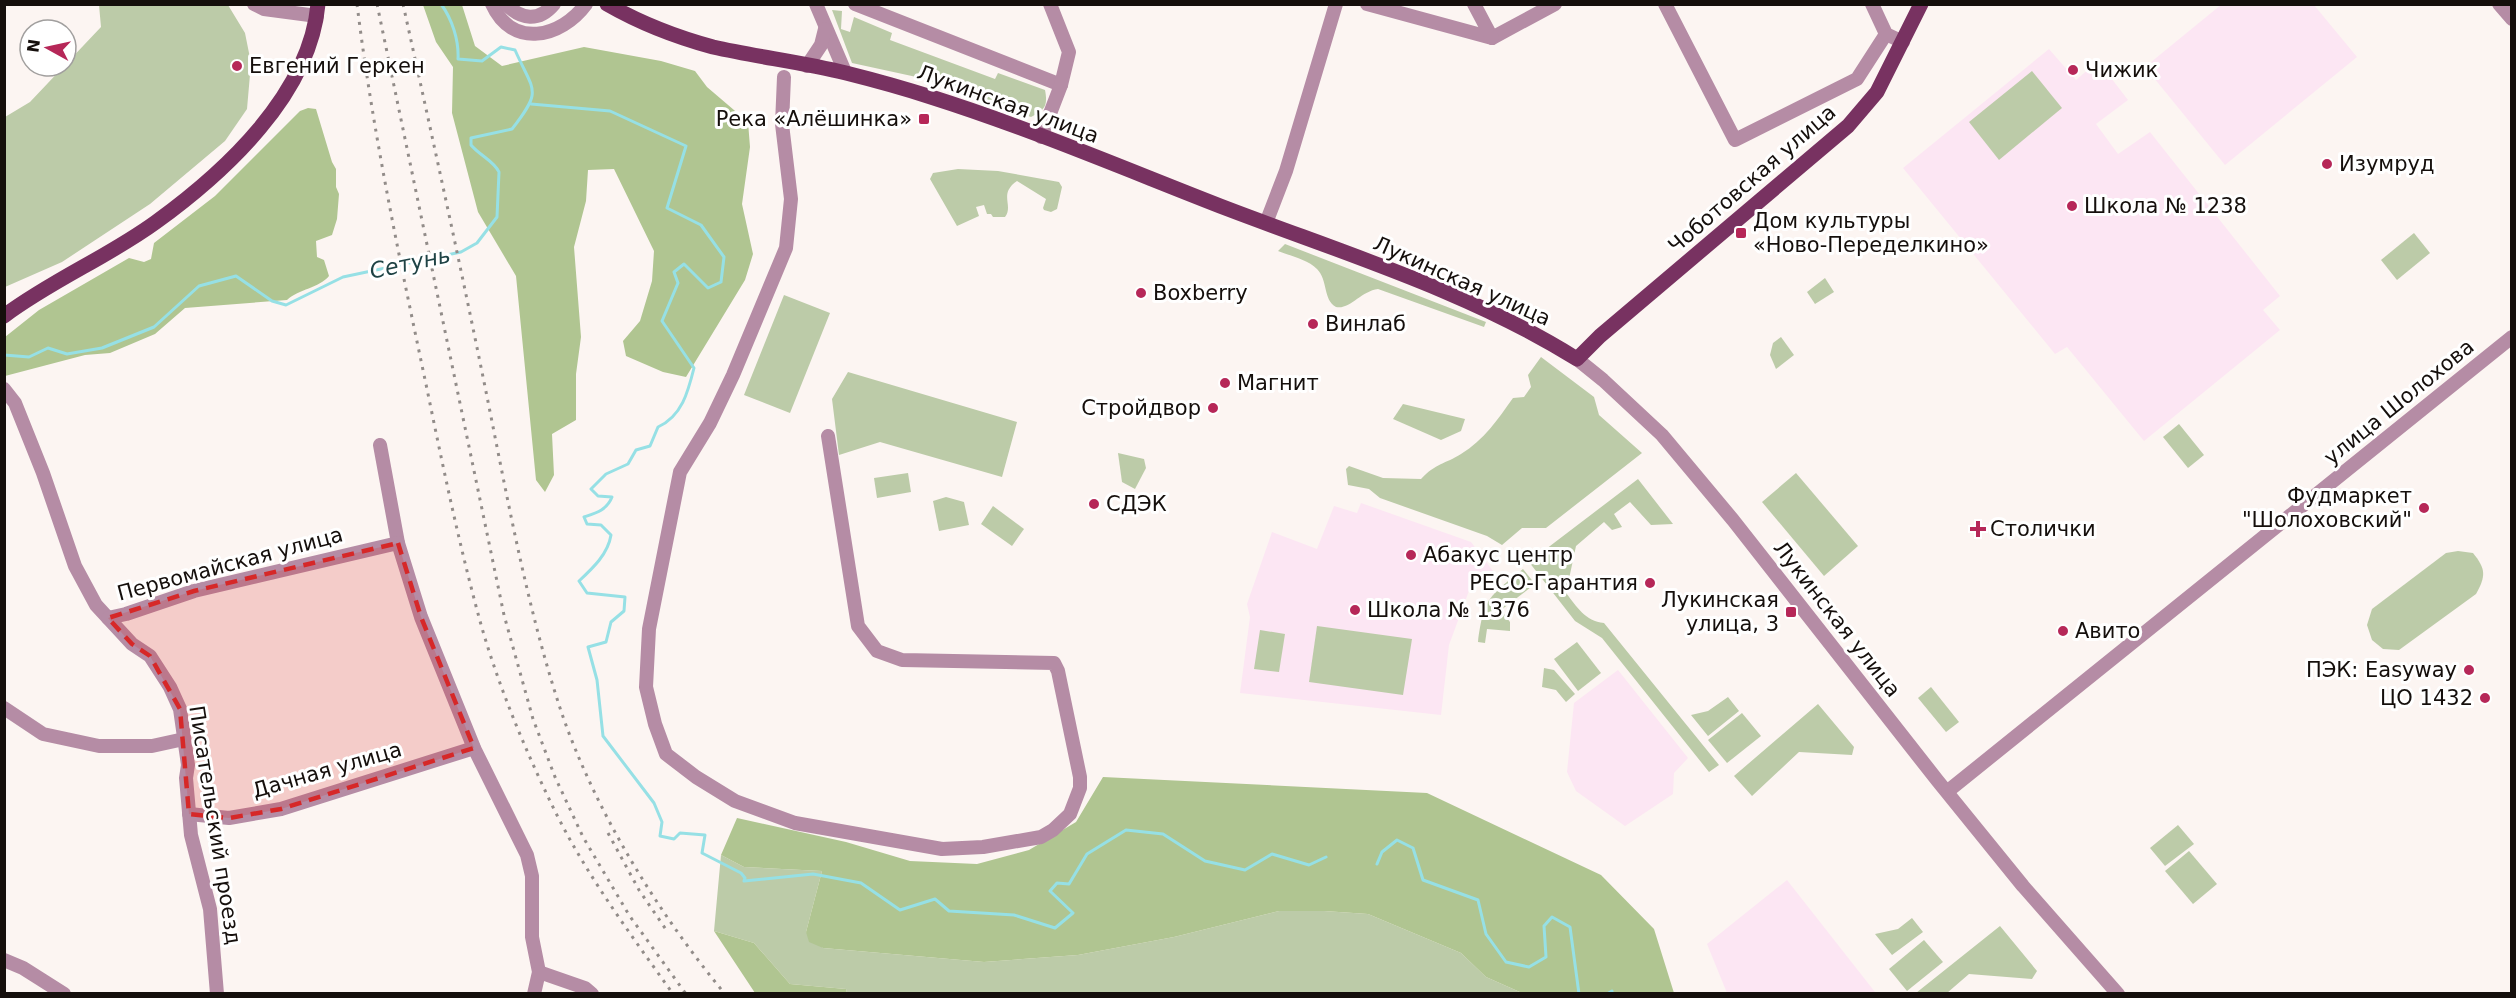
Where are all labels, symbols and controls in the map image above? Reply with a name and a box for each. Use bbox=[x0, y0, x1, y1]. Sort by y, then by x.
north arrow bbox=[18, 18, 78, 78]
text: N bbox=[23, 38, 44, 54]
place label: Евгений Геркен bbox=[249, 54, 425, 78]
place label: Чижик bbox=[2085, 58, 2158, 82]
marker: Евгений Геркен bbox=[230, 59, 244, 73]
street label: Лукинская улица bbox=[914, 60, 1102, 148]
marker: Чижик bbox=[2066, 63, 2080, 77]
street label: Чоботовская улица bbox=[1664, 100, 1840, 258]
place label: Река «Алёшинка» bbox=[716, 107, 912, 131]
marker: Река «Алёшинка» bbox=[917, 112, 931, 126]
place label: Изумруд bbox=[2339, 152, 2434, 176]
marker: Изумруд bbox=[2320, 157, 2334, 171]
place label: Школа № 1238 bbox=[2084, 194, 2247, 218]
marker: Школа № 1238 bbox=[2065, 199, 2079, 213]
place label: Дом культуры «Ново-Переделкино» bbox=[1753, 209, 1989, 257]
marker: Дом культуры «Ново-Переделкино» bbox=[1734, 226, 1748, 240]
street label: Лукинская улица bbox=[1370, 231, 1554, 331]
water label: Сетунь bbox=[367, 242, 453, 284]
place label: Boxberry bbox=[1153, 281, 1248, 305]
marker: Boxberry bbox=[1134, 286, 1148, 300]
place label: Винлаб bbox=[1325, 312, 1406, 336]
marker: Винлаб bbox=[1306, 317, 1320, 331]
street label: улица Шолохова bbox=[2319, 334, 2479, 470]
place label: Магнит bbox=[1237, 371, 1319, 395]
marker: Магнит bbox=[1218, 376, 1232, 390]
place label: Стройдвор bbox=[1081, 396, 1201, 420]
marker: Стройдвор bbox=[1206, 401, 1220, 415]
place label: Фудмаркет "Шолоховский" bbox=[2242, 484, 2412, 532]
place label: СДЭК bbox=[1106, 492, 1167, 516]
marker: СДЭК bbox=[1087, 497, 1101, 511]
marker: Фудмаркет "Шолоховский" bbox=[2417, 501, 2431, 515]
place label: Столички bbox=[1990, 517, 2096, 541]
street label: Первомайская улица bbox=[115, 522, 345, 606]
marker: Столички bbox=[1971, 522, 1985, 536]
street label: Лукинская улица bbox=[1769, 536, 1905, 702]
place label: Абакус центр bbox=[1423, 543, 1573, 567]
marker: Абакус центр bbox=[1404, 548, 1418, 562]
place label: РЕСО-Гарантия bbox=[1469, 571, 1638, 595]
marker: РЕСО-Гарантия bbox=[1643, 576, 1657, 590]
place label: Лукинская улица, 3 bbox=[1661, 588, 1779, 636]
place label: Школа № 1376 bbox=[1367, 598, 1530, 622]
marker: Школа № 1376 bbox=[1348, 603, 1362, 617]
marker: Лукинская улица, 3 bbox=[1784, 605, 1798, 619]
place label: Авито bbox=[2075, 619, 2140, 643]
marker: Авито bbox=[2056, 624, 2070, 638]
place label: ПЭК: Easyway bbox=[2306, 658, 2457, 682]
marker: ПЭК: Easyway bbox=[2462, 663, 2476, 677]
place label: ЦО 1432 bbox=[2380, 686, 2473, 710]
marker: ЦО 1432 bbox=[2478, 691, 2492, 705]
street label: Писательский проезд bbox=[184, 704, 246, 946]
street label: Дачная улица bbox=[250, 737, 404, 803]

